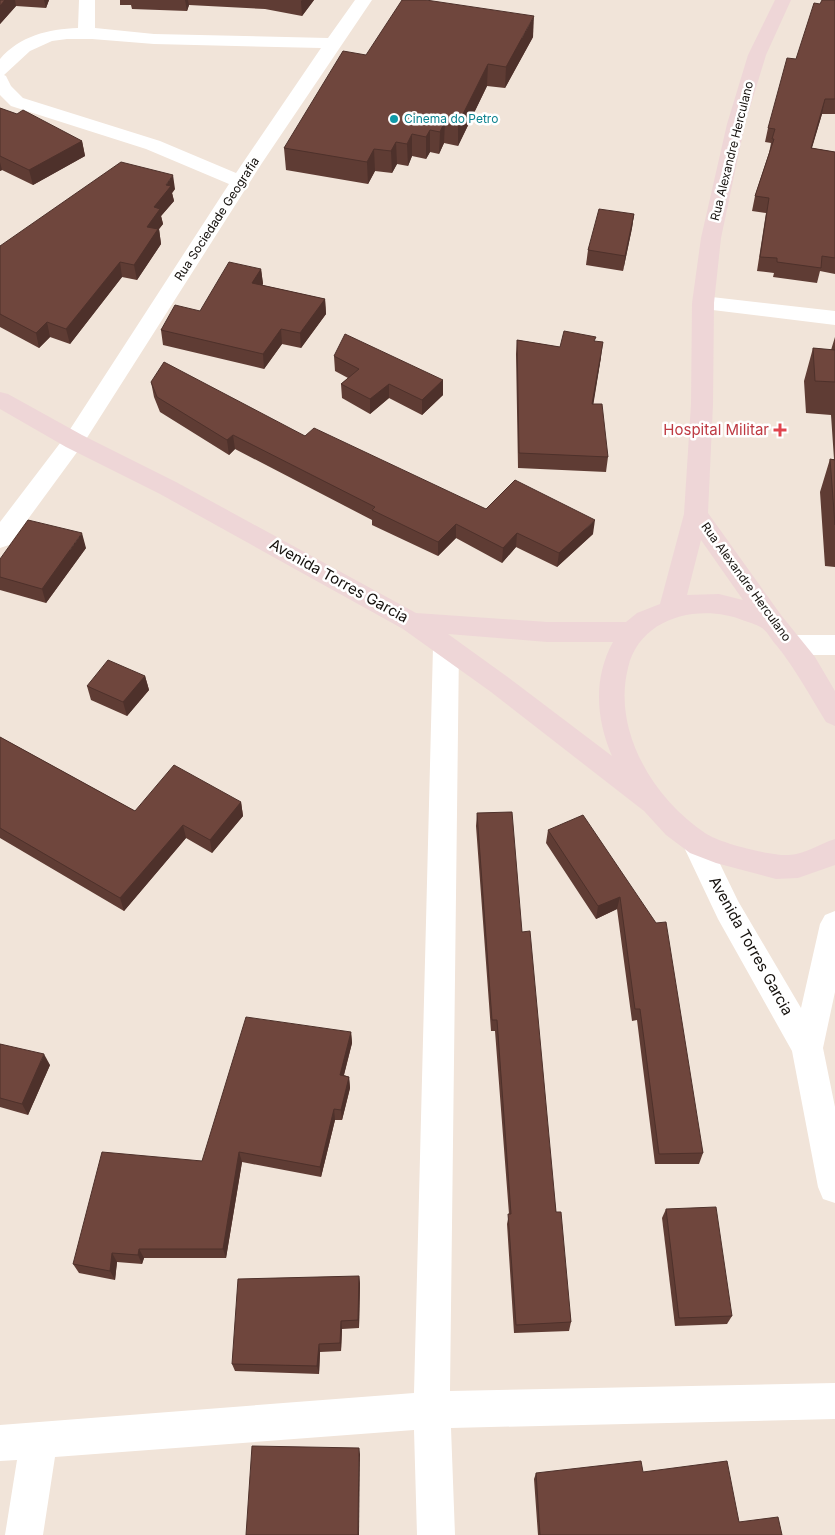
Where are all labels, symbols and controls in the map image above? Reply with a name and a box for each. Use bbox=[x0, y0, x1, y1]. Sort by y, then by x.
street label: Rua Alexandre Herculano bbox=[707, 80, 756, 222]
place label: Cinema do Petro bbox=[404, 111, 498, 126]
marker: Cinema do Petro bbox=[388, 113, 400, 125]
street label: Rua Sociedade Geografia bbox=[171, 154, 262, 283]
place label: Hospital Militar bbox=[663, 420, 769, 439]
marker: Hospital Militar bbox=[773, 423, 787, 437]
street label: Rua Alexandre Herculano bbox=[698, 519, 795, 644]
street label: Avenida Torres Garcia bbox=[266, 534, 412, 627]
street label: Avenida Torres Garcia bbox=[705, 873, 798, 1019]

